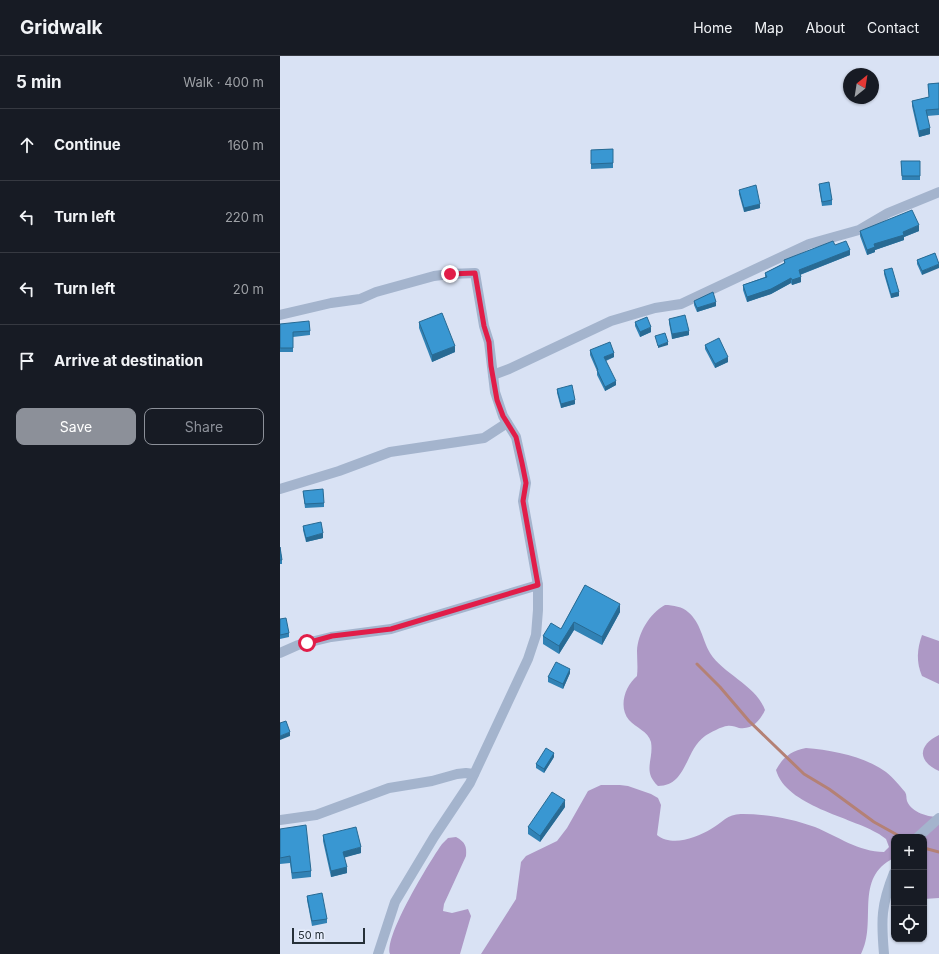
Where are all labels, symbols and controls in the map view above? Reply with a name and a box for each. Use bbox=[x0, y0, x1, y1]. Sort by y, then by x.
text: Gridwalk bbox=[20, 16, 103, 39]
text: Home bbox=[693, 19, 732, 36]
text: Map bbox=[754, 19, 784, 36]
text: About bbox=[806, 19, 845, 36]
text: Contact bbox=[867, 19, 919, 36]
north arrow bbox=[843, 68, 879, 104]
text: 5 min bbox=[16, 72, 62, 92]
text: Walk · 400 m bbox=[183, 74, 264, 90]
icon: ahead bbox=[16, 134, 38, 156]
text: Continue bbox=[54, 135, 121, 154]
text: 160 m bbox=[227, 137, 264, 153]
icon: left bbox=[16, 206, 38, 228]
text: Turn left bbox=[54, 207, 115, 226]
text: 220 m bbox=[225, 209, 264, 225]
route end bbox=[441, 265, 459, 283]
icon: left bbox=[16, 278, 38, 300]
text: Turn left bbox=[54, 279, 115, 298]
text: 20 m bbox=[233, 281, 264, 297]
icon: arrive bbox=[16, 350, 38, 372]
text: Arrive at destination bbox=[54, 351, 203, 370]
button: Save bbox=[16, 408, 136, 445]
button: Share bbox=[144, 408, 264, 445]
route start bbox=[298, 634, 316, 652]
map controls bbox=[891, 834, 927, 942]
button: + bbox=[891, 834, 927, 870]
button: − bbox=[891, 870, 927, 906]
button: locate bbox=[891, 906, 927, 942]
scale bar bbox=[292, 926, 365, 945]
text: 50 m bbox=[298, 928, 324, 942]

